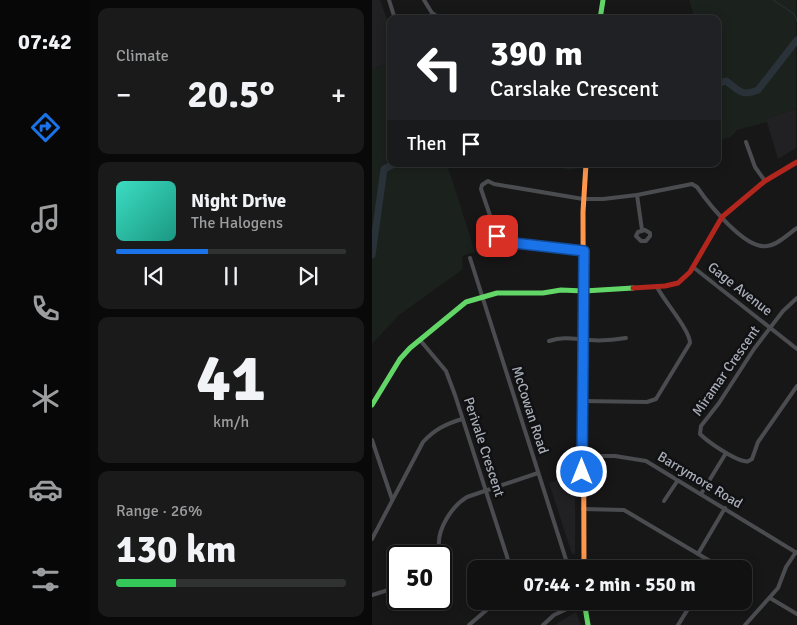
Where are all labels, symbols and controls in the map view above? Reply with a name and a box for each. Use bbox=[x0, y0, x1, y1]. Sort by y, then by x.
text: 07:42 bbox=[18, 28, 72, 55]
text: 390 m bbox=[490, 32, 583, 75]
icon: left bbox=[407, 35, 472, 100]
text: Climate bbox=[116, 46, 169, 66]
text: 20.5° bbox=[187, 71, 275, 118]
text: Carslake Crescent bbox=[490, 75, 659, 102]
text: − bbox=[116, 78, 131, 112]
text: + bbox=[331, 78, 346, 112]
icon: directions bbox=[28, 110, 63, 145]
icon: arrive bbox=[457, 130, 485, 158]
text: Then bbox=[407, 132, 447, 156]
text: Night Drive bbox=[191, 189, 286, 213]
icon: music bbox=[28, 201, 63, 236]
text: The Halogens bbox=[191, 213, 283, 233]
pin bbox=[476, 215, 518, 257]
icon: arrive bbox=[483, 222, 511, 250]
street label: Gage Avenue bbox=[704, 258, 776, 320]
icon: previous bbox=[140, 262, 168, 290]
icon: pause bbox=[217, 262, 245, 290]
icon: next bbox=[294, 262, 322, 290]
icon: phone bbox=[28, 291, 63, 326]
street label: Miramar Crescent bbox=[689, 323, 764, 419]
text: 41 bbox=[196, 339, 266, 419]
street label: McCowan Road bbox=[508, 364, 552, 456]
icon: climate bbox=[28, 381, 63, 416]
street label: Perivale Crescent bbox=[460, 395, 508, 499]
text: km/h bbox=[213, 412, 249, 432]
position arrow bbox=[555, 445, 607, 497]
street label: Barrymore Road bbox=[654, 448, 746, 512]
icon: car bbox=[28, 472, 63, 507]
text: Range · 26% bbox=[116, 501, 202, 521]
text: 130 km bbox=[116, 526, 237, 573]
speed limit sign: 50 bbox=[387, 545, 452, 610]
icon: filters bbox=[28, 562, 63, 597]
text: 07:44 · 2 min · 550 m bbox=[523, 573, 696, 597]

